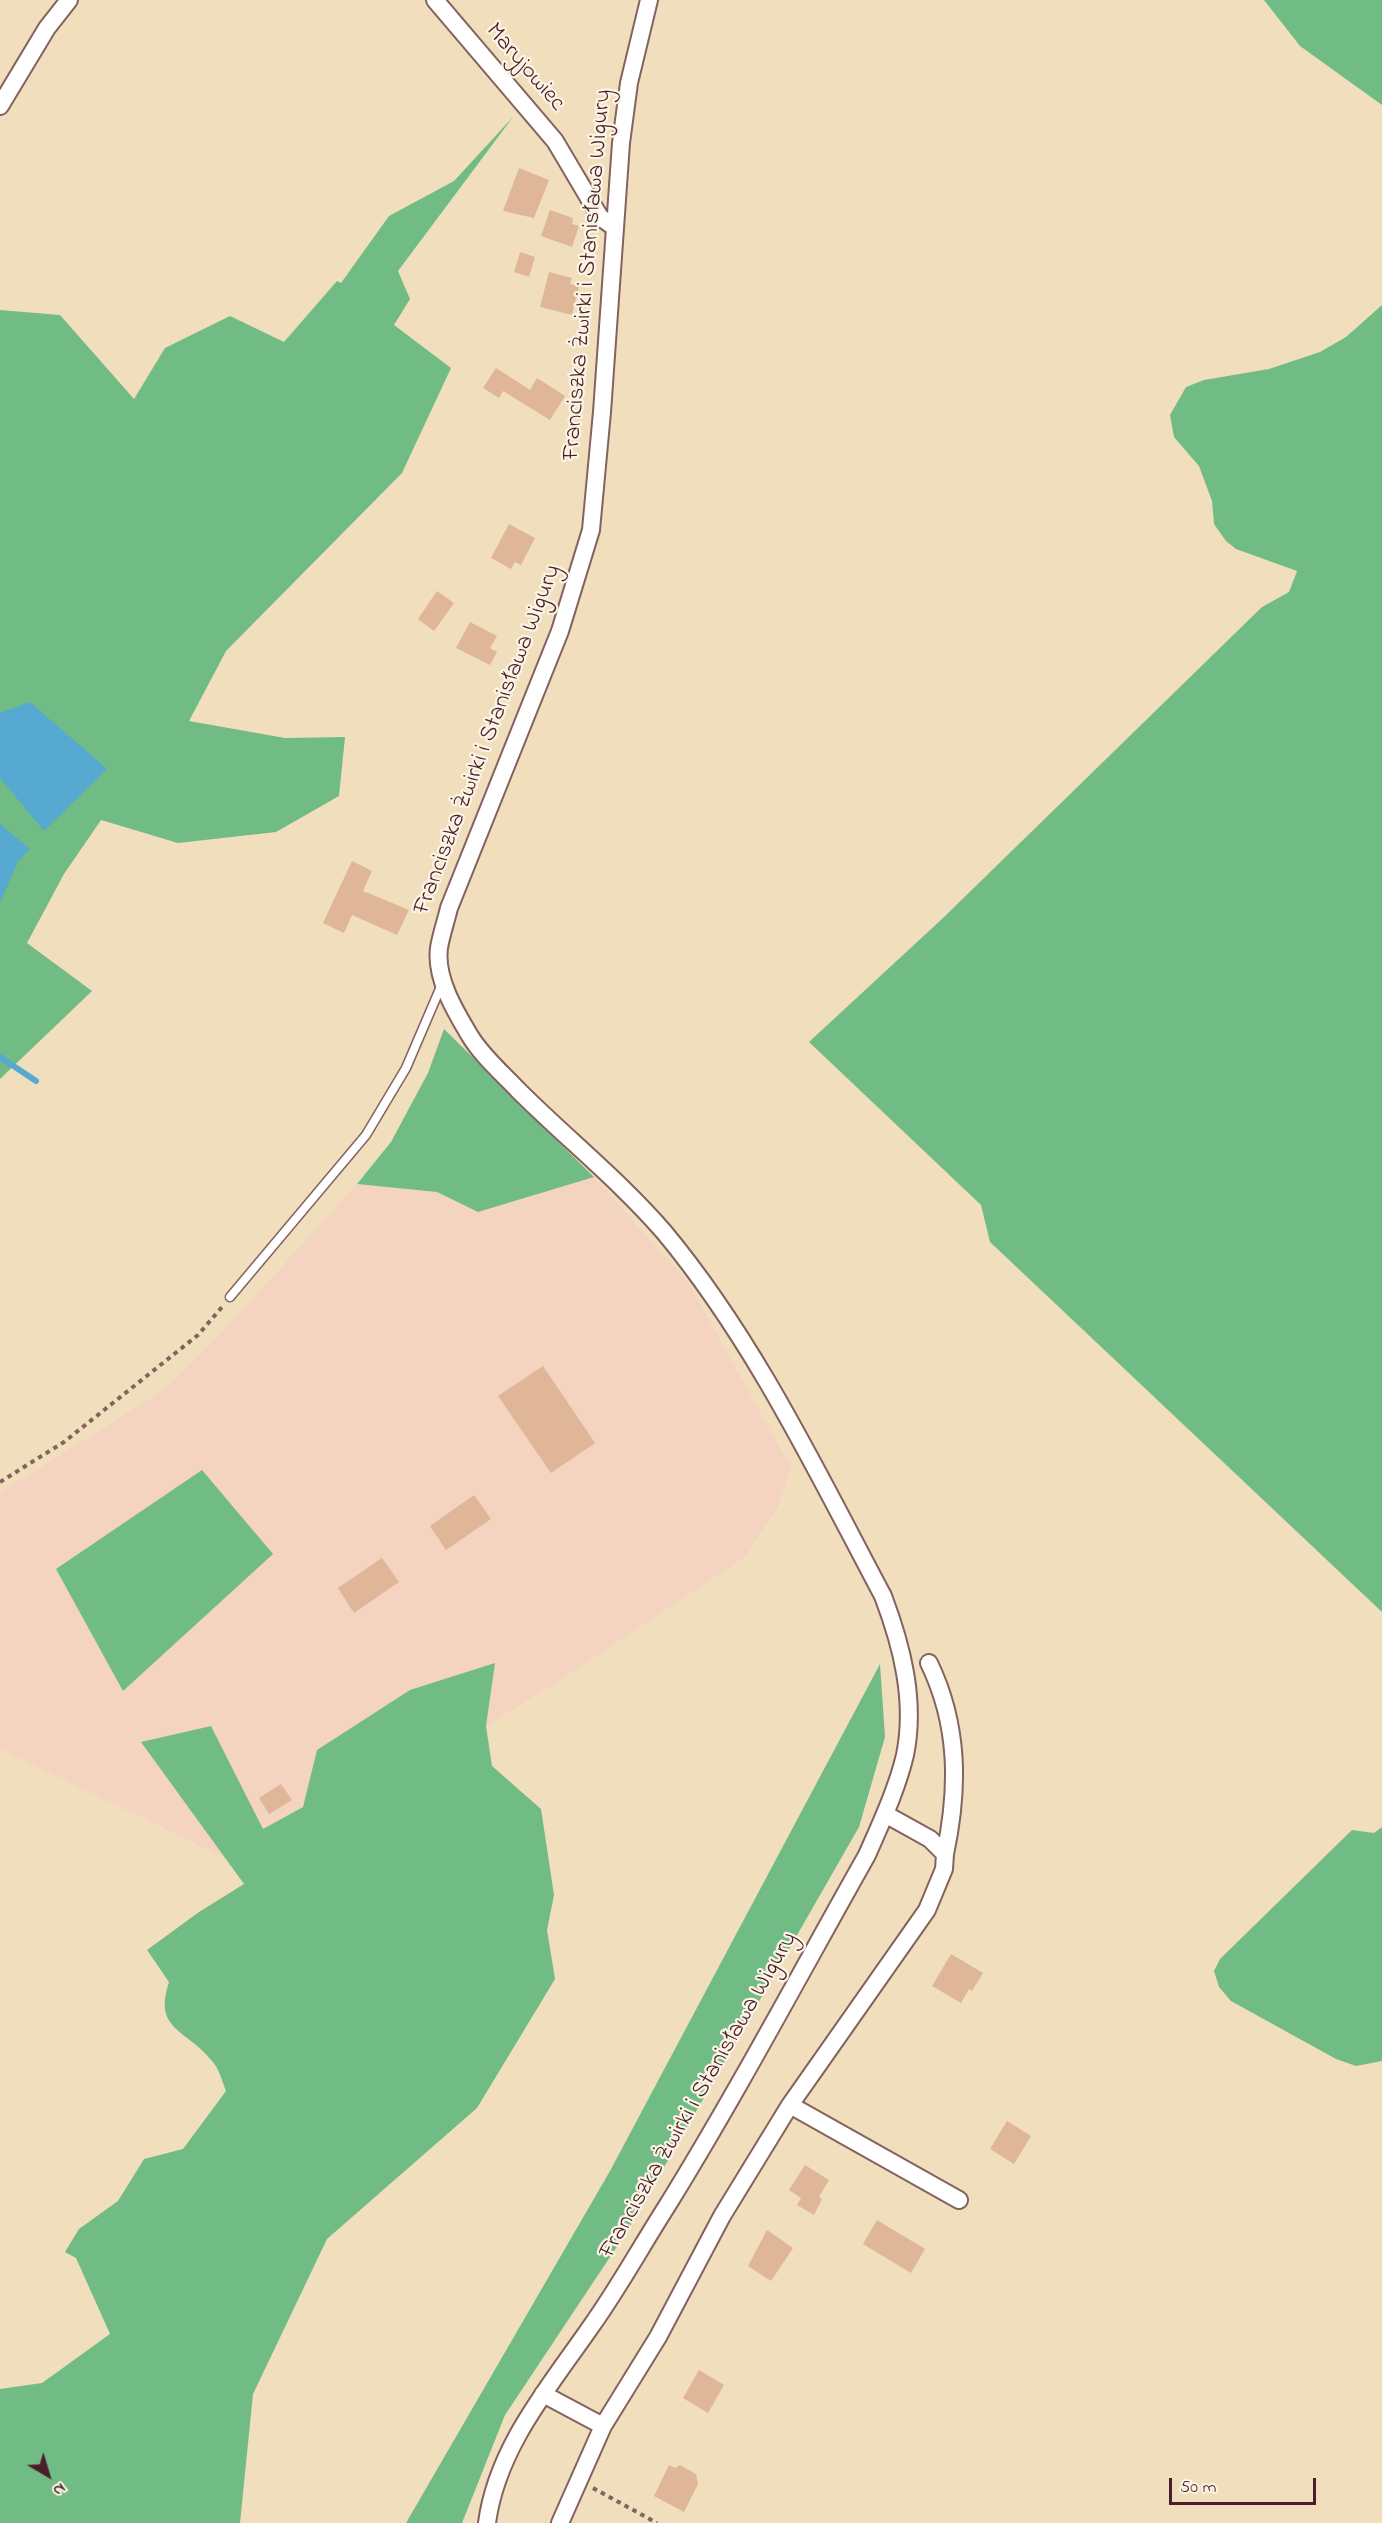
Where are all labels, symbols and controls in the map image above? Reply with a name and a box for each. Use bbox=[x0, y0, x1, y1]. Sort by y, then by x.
street label: Maryjowiec bbox=[478, 18, 570, 118]
street label: Franciszka Żwirki i Stanisława Wigury bbox=[558, 88, 620, 462]
street label: Franciszka Żwirki i Stanisława Wigury bbox=[409, 561, 569, 919]
street label: Franciszka Żwirki i Stanisława Wigury bbox=[594, 1928, 806, 2264]
north arrow bbox=[18, 2445, 78, 2505]
scale bar bbox=[1172, 2466, 1319, 2504]
text: 50 m bbox=[1180, 2475, 1217, 2501]
text: N bbox=[47, 2476, 71, 2502]

